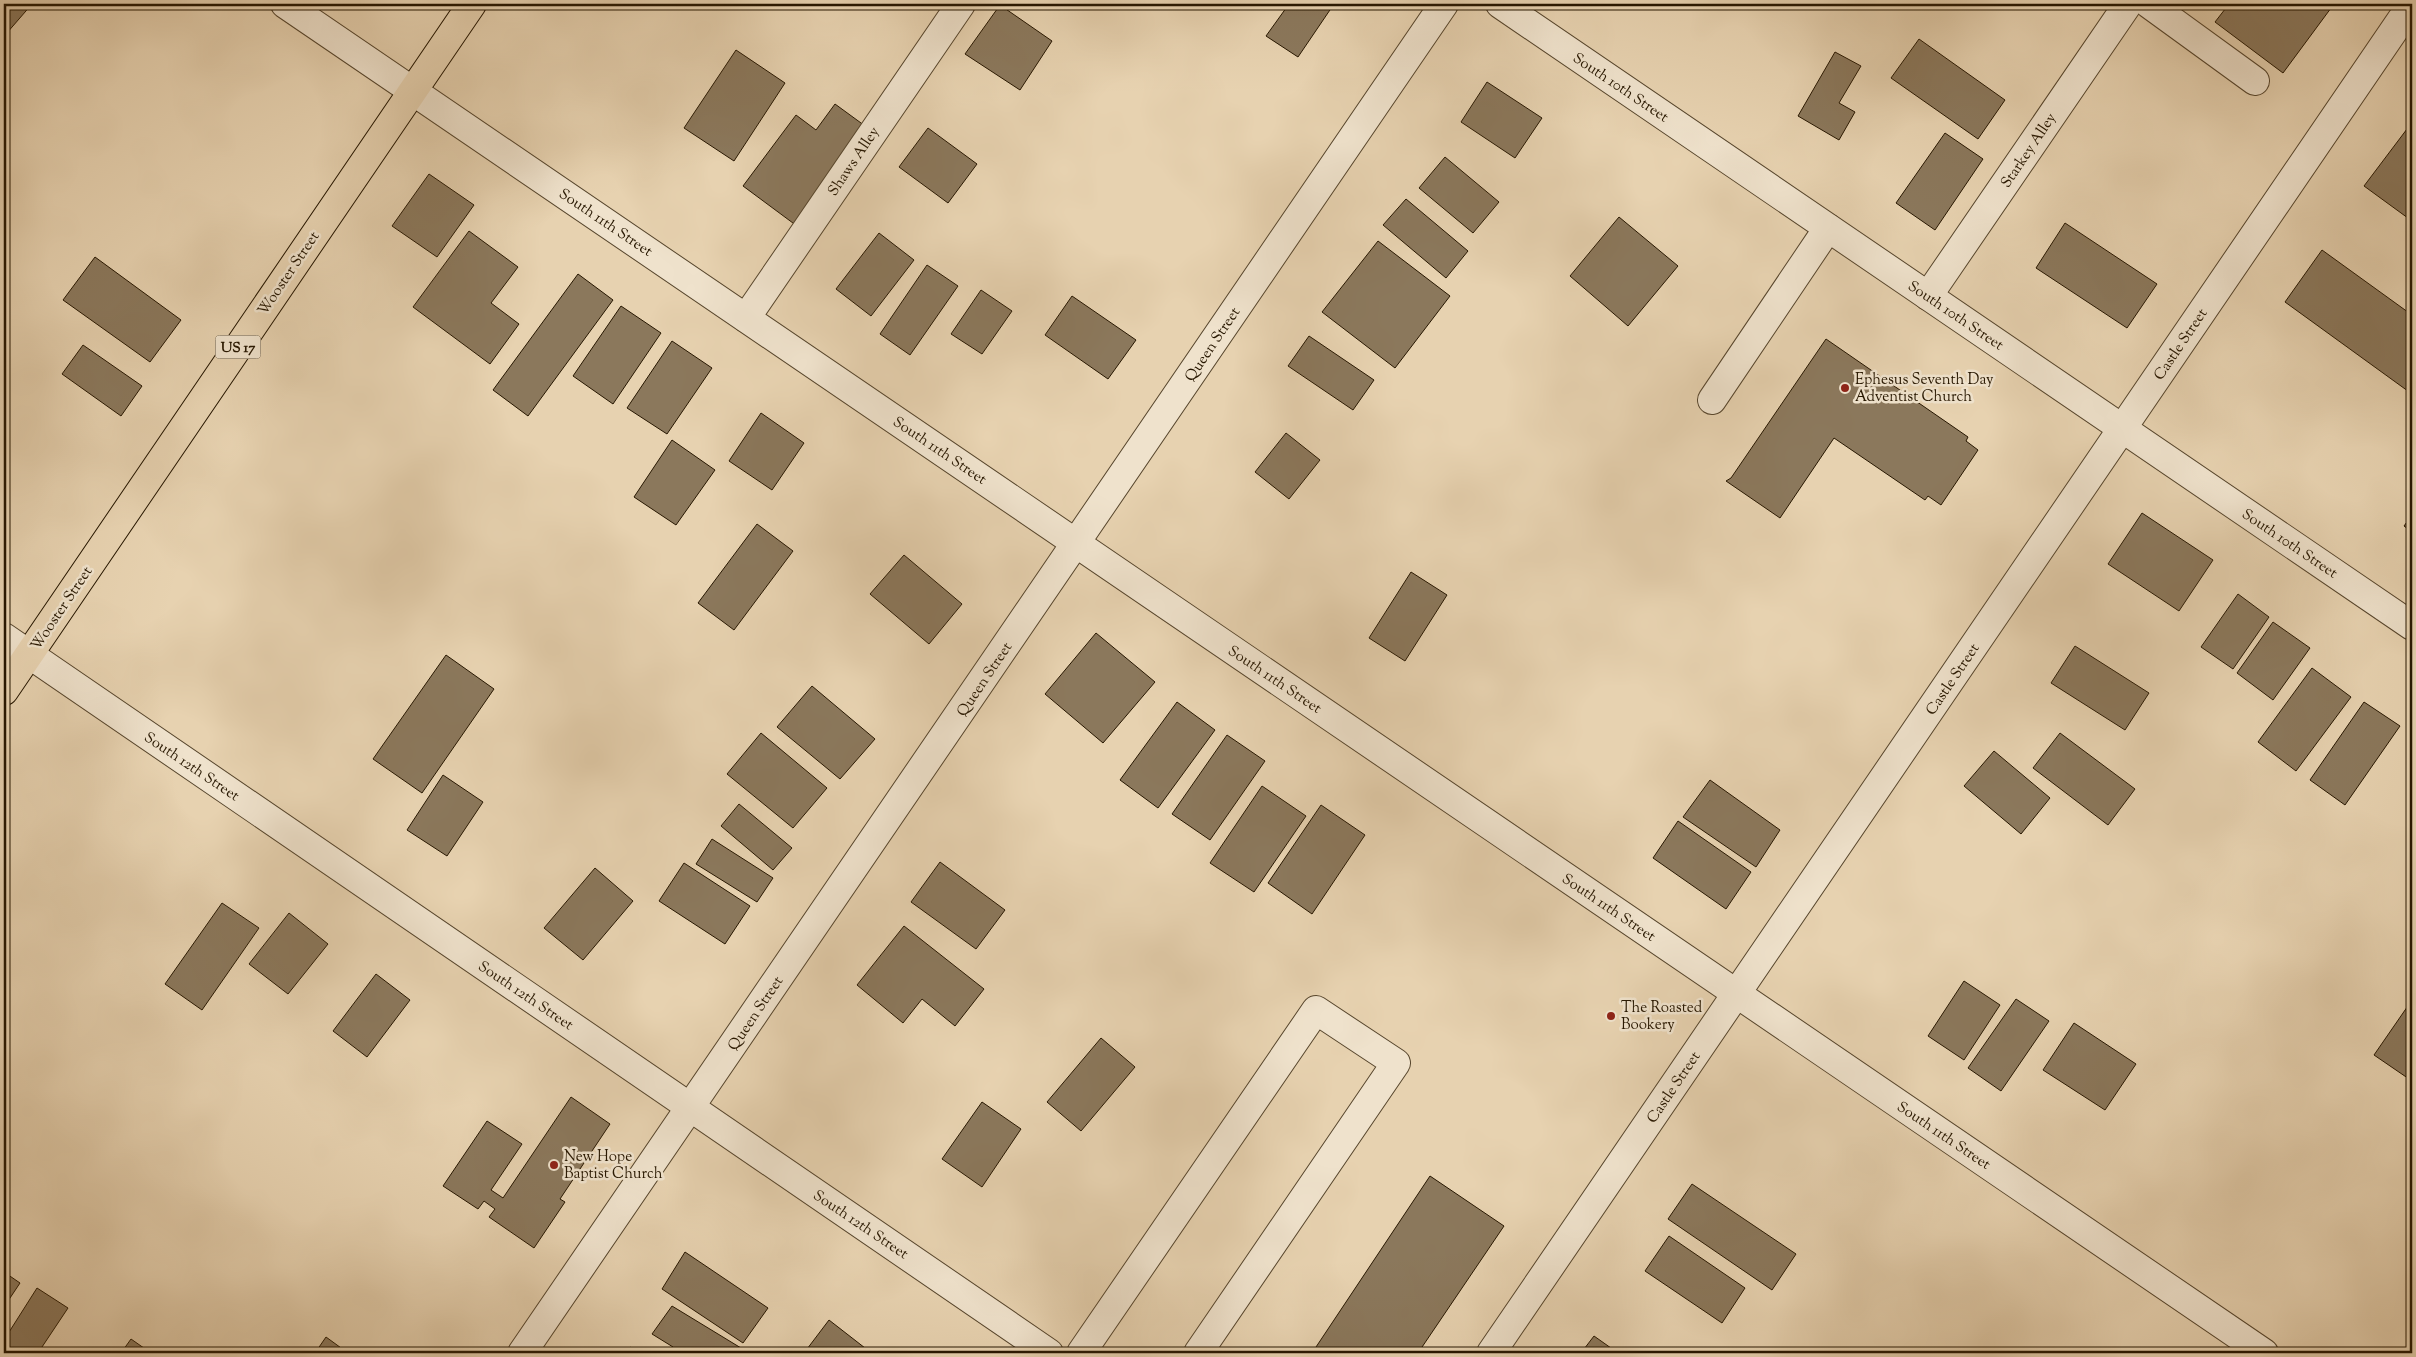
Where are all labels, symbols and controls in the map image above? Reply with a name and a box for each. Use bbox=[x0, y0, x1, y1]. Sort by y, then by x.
street label: South 10th Street bbox=[1568, 48, 1672, 128]
street label: Starkey Alley bbox=[1996, 109, 2062, 192]
street label: Shaws Alley bbox=[823, 123, 885, 201]
street label: South 11th Street bbox=[554, 184, 656, 262]
street label: Wooster Street bbox=[253, 228, 325, 320]
street label: South 10th Street bbox=[1903, 276, 2007, 356]
street label: Queen Street bbox=[1180, 303, 1246, 386]
street label: Castle Street bbox=[2149, 305, 2213, 385]
road number: US 17 bbox=[216, 336, 260, 358]
place label: Ephesus Seventh Day Adventist Church bbox=[1855, 370, 1994, 408]
marker: Ephesus Seventh Day Adventist Church bbox=[1839, 382, 1851, 394]
street label: South 11th Street bbox=[888, 412, 990, 490]
street label: South 10th Street bbox=[2237, 504, 2341, 584]
street label: Wooster Street bbox=[26, 563, 98, 655]
street label: Queen Street bbox=[952, 638, 1018, 721]
street label: Castle Street bbox=[1921, 640, 1985, 720]
street label: South 11th Street bbox=[1223, 641, 1325, 719]
street label: South 12th Street bbox=[139, 728, 243, 807]
street label: South 11th Street bbox=[1557, 869, 1659, 947]
street label: South 12th Street bbox=[473, 957, 577, 1036]
street label: Queen Street bbox=[723, 972, 789, 1055]
place label: The Roasted Bookery bbox=[1621, 998, 1703, 1036]
marker: The Roasted Bookery bbox=[1605, 1010, 1617, 1022]
street label: Castle Street bbox=[1642, 1048, 1706, 1128]
street label: South 11th Street bbox=[1892, 1097, 1994, 1175]
place label: New Hope Baptist Church bbox=[564, 1147, 663, 1185]
marker: New Hope Baptist Church bbox=[548, 1159, 560, 1171]
street label: South 12th Street bbox=[808, 1186, 912, 1265]

